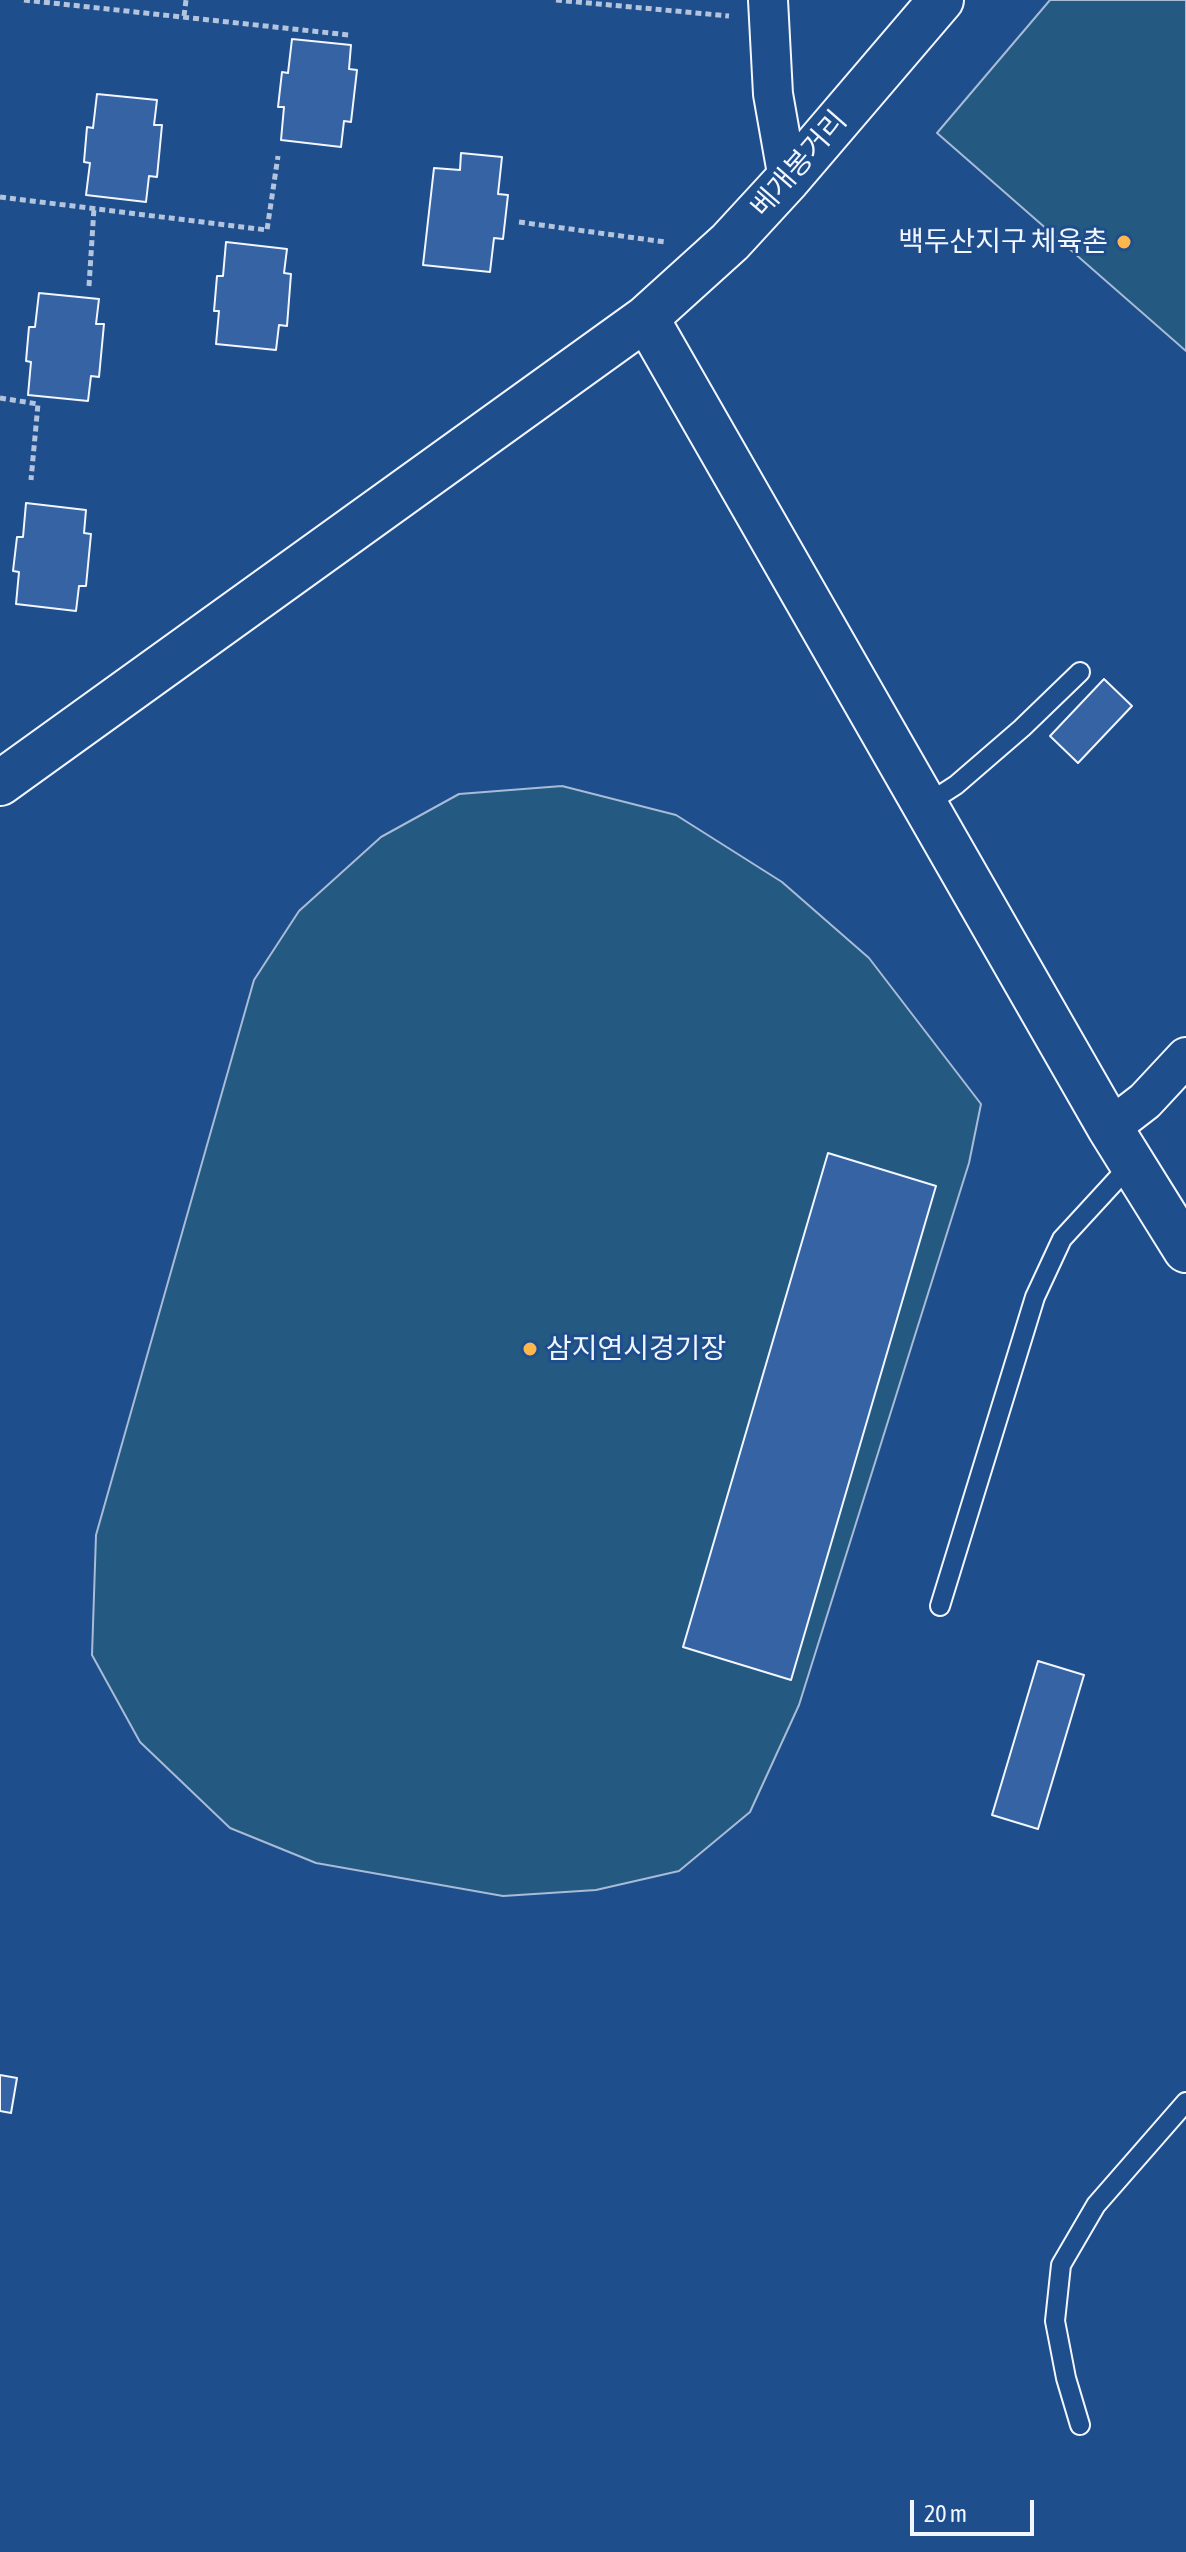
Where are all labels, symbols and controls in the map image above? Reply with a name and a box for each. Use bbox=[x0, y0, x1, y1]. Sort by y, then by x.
street label: 베개봉거리 bbox=[744, 104, 854, 224]
place label: 백두산지구 체육촌 bbox=[898, 225, 1108, 259]
marker: 백두산지구 체육촌 bbox=[1115, 233, 1133, 251]
place label: 삼지연시경기장 bbox=[546, 1332, 726, 1366]
marker: 삼지연시경기장 bbox=[521, 1340, 539, 1358]
scale bar bbox=[914, 2484, 1038, 2534]
text: 20 m bbox=[924, 2500, 967, 2527]

